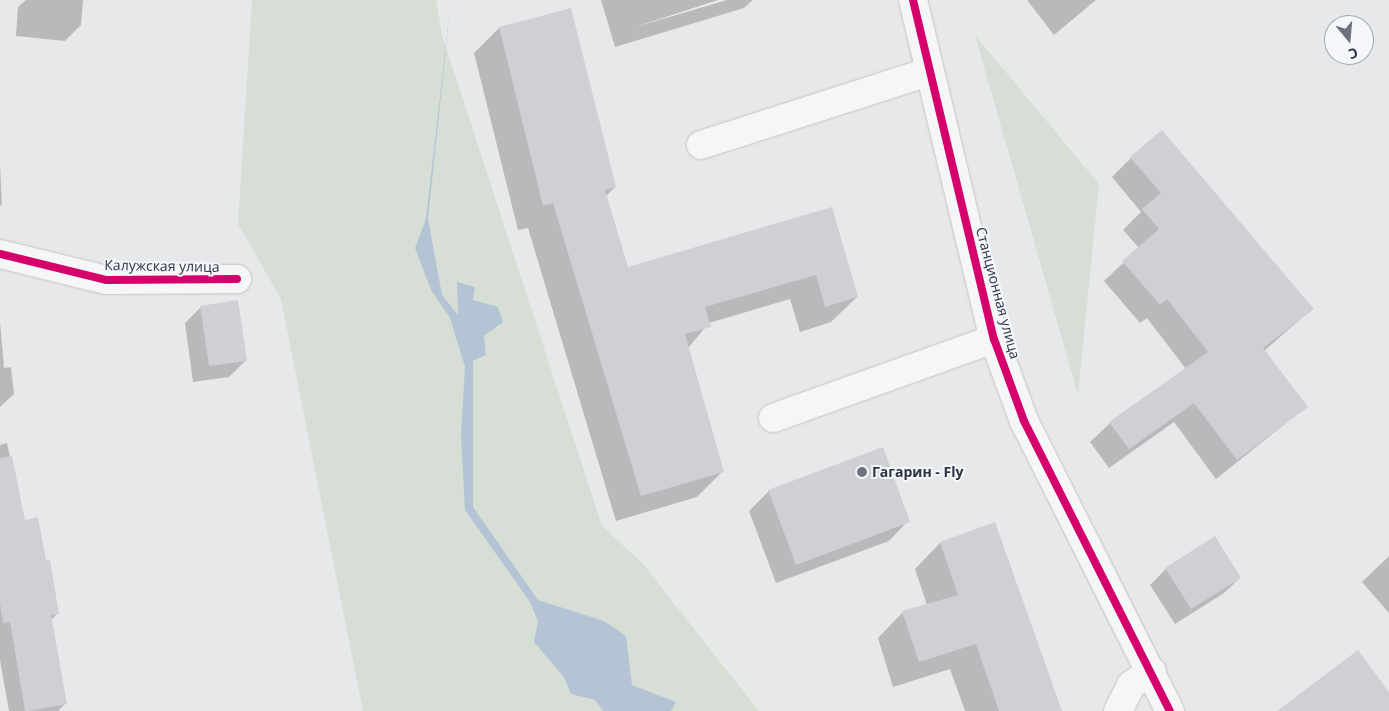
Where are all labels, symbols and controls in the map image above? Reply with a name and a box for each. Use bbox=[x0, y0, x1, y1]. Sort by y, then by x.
north arrow bbox=[1324, 15, 1374, 65]
text: С bbox=[1346, 43, 1360, 64]
street label: Станционная улица bbox=[972, 225, 1024, 361]
street label: Калужская улица bbox=[104, 257, 220, 275]
place label: Гагарин - Fly bbox=[872, 464, 963, 480]
marker: Гагарин - Fly bbox=[856, 466, 868, 478]

